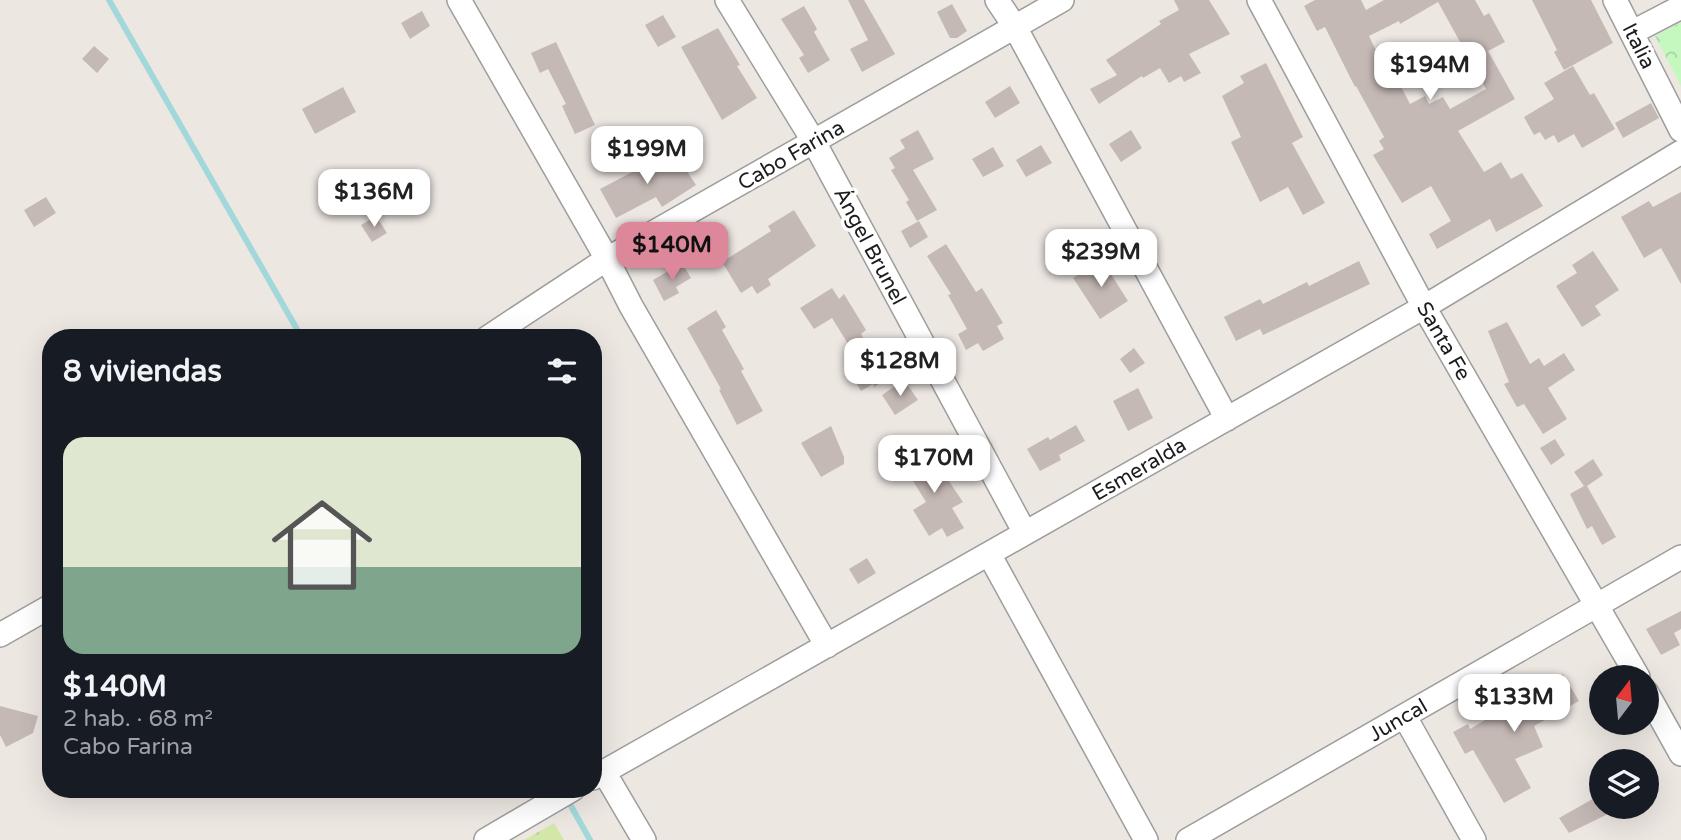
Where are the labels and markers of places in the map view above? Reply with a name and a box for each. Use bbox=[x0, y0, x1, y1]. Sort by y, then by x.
pin: $194M bbox=[1381, 42, 1479, 102]
pin: $199M bbox=[598, 127, 696, 186]
pin: $136M bbox=[325, 170, 423, 229]
pin: $140M bbox=[623, 222, 721, 282]
pin: $239M bbox=[1052, 230, 1150, 289]
pin: $128M bbox=[851, 338, 949, 398]
pin: $170M bbox=[885, 435, 983, 495]
pin: $133M bbox=[1465, 674, 1563, 734]

